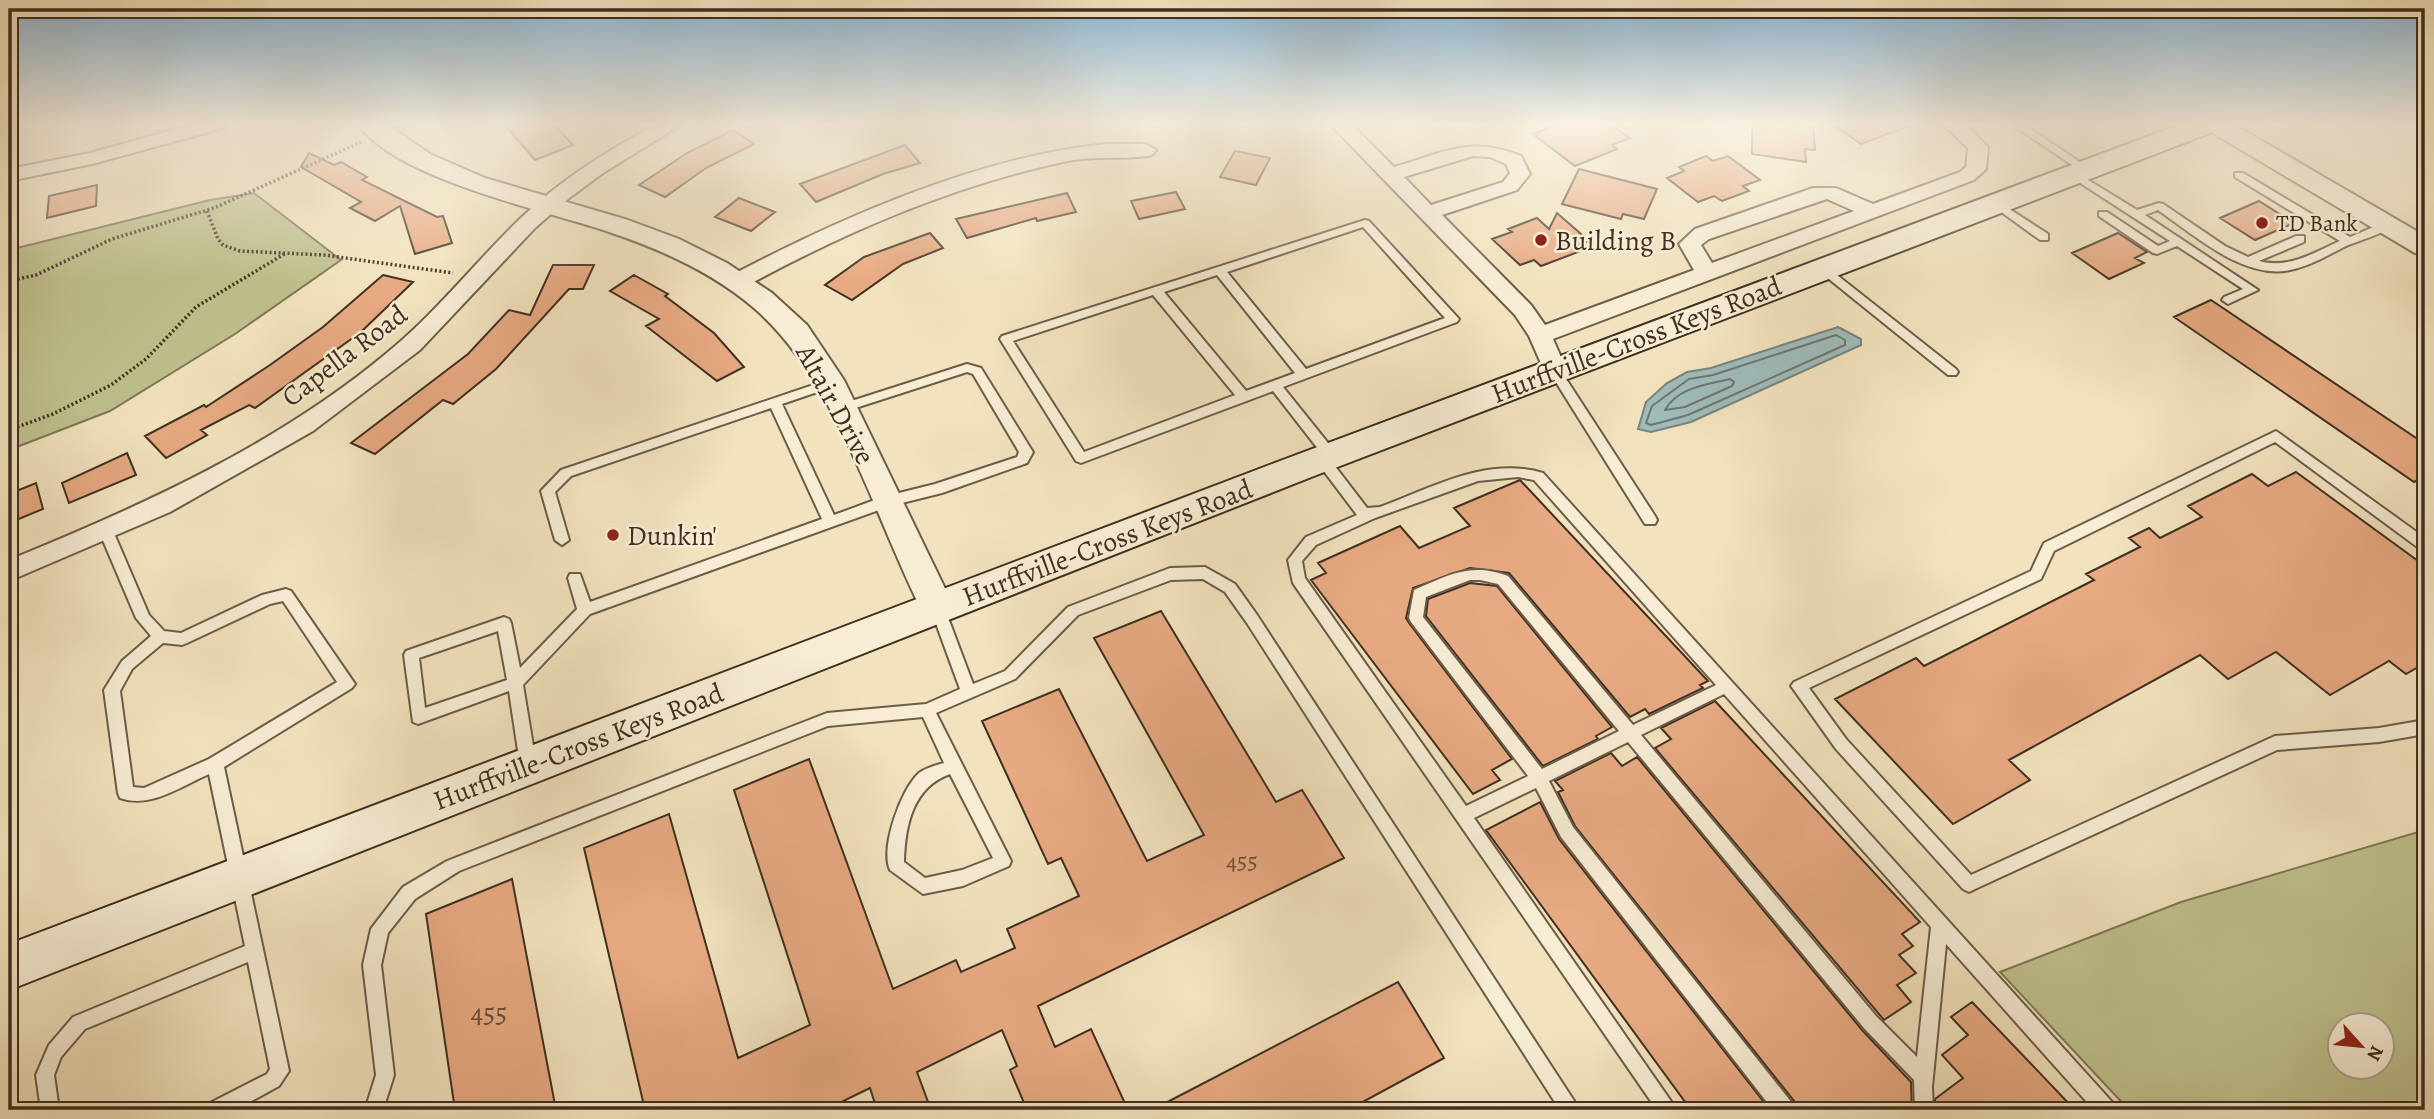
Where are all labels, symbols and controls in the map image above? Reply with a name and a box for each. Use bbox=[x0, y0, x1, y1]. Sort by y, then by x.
place label: TD Bank bbox=[2276, 208, 2358, 239]
marker: TD Bank bbox=[2254, 215, 2270, 231]
place label: Building B bbox=[1555, 222, 1676, 260]
marker: Building B bbox=[1533, 232, 1549, 248]
street label: Hurffville-Cross Keys Road bbox=[1486, 267, 1788, 413]
street label: Capella Road bbox=[274, 295, 416, 416]
street label: Altair Drive bbox=[786, 337, 884, 471]
street label: Hurffville-Cross Keys Road bbox=[957, 470, 1259, 616]
place label: Dunkin' bbox=[627, 517, 717, 555]
marker: Dunkin' bbox=[605, 527, 621, 543]
street label: Hurffville-Cross Keys Road bbox=[428, 674, 730, 820]
house number: 455 bbox=[1226, 845, 1258, 877]
house number: 455 bbox=[471, 994, 507, 1032]
north arrow bbox=[2326, 1010, 2396, 1080]
text: N bbox=[2360, 1041, 2390, 1065]

